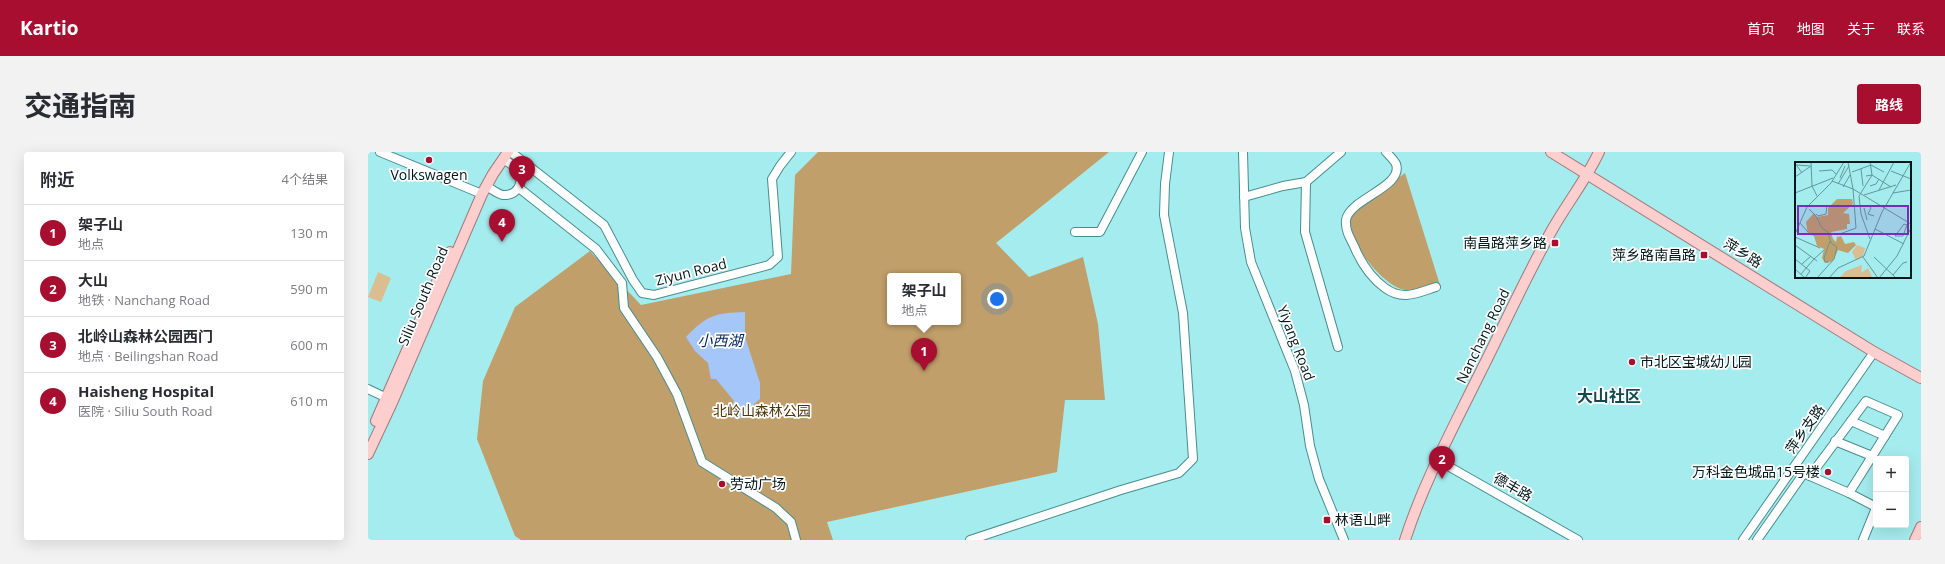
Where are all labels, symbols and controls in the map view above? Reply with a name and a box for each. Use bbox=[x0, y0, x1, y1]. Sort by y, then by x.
text: Kartio bbox=[20, 15, 79, 41]
text: 首页 bbox=[1747, 19, 1775, 38]
text: 地图 bbox=[1797, 19, 1825, 38]
text: 关于 bbox=[1847, 19, 1875, 38]
text: 联系 bbox=[1897, 19, 1925, 38]
button: 路线 bbox=[1857, 84, 1921, 124]
text: 交通指南 bbox=[24, 86, 136, 124]
marker: Volkswagen bbox=[424, 155, 434, 165]
pin: 3 bbox=[509, 156, 535, 189]
inset map bbox=[1795, 162, 1911, 278]
place label: Volkswagen bbox=[390, 165, 468, 184]
text: 附近 bbox=[40, 168, 74, 191]
text: 4个结果 bbox=[282, 170, 328, 188]
pin: 4 bbox=[489, 209, 515, 242]
text: 架子山 bbox=[78, 214, 123, 234]
text: 1 bbox=[49, 224, 57, 242]
text: 130 m bbox=[290, 224, 328, 242]
place label: 南昌路萍乡路 bbox=[1463, 233, 1547, 252]
street label: 萍乡路 bbox=[1720, 233, 1766, 272]
text: 地点 bbox=[78, 235, 104, 253]
marker: 南昌路萍乡路 bbox=[1550, 238, 1560, 248]
street label: Siliu South Road bbox=[393, 243, 452, 348]
place label: 萍乡路南昌路 bbox=[1612, 245, 1696, 264]
marker: 萍乡路南昌路 bbox=[1699, 250, 1709, 260]
street label: Ziyun Road bbox=[653, 253, 728, 290]
text: 大山 bbox=[78, 270, 108, 290]
popup bbox=[887, 273, 961, 325]
text: 2 bbox=[49, 280, 57, 298]
text: 590 m bbox=[290, 280, 328, 298]
text: 架子山 bbox=[901, 280, 947, 300]
street label: Nanchang Road bbox=[1451, 285, 1514, 386]
your location bbox=[987, 289, 1007, 309]
text: 地铁 · Nanchang Road bbox=[78, 291, 210, 309]
text: 地点 bbox=[901, 301, 928, 319]
street label: Yiyang Road bbox=[1273, 302, 1320, 383]
text: 北岭山森林公园西门 bbox=[78, 326, 213, 346]
water label: 小西湖 bbox=[697, 330, 744, 350]
text: 3 bbox=[49, 336, 57, 354]
text: 600 m bbox=[290, 336, 328, 354]
pin: 1 bbox=[911, 338, 937, 371]
text: 地点 · Beilingshan Road bbox=[78, 347, 219, 365]
place label: 市北区宝城幼儿园 bbox=[1640, 352, 1752, 371]
marker: 市北区宝城幼儿园 bbox=[1627, 357, 1637, 367]
text: Haisheng Hospital bbox=[78, 381, 214, 401]
district label: 大山社区 bbox=[1577, 385, 1641, 407]
text: 4 bbox=[49, 392, 57, 410]
text: 610 m bbox=[290, 392, 328, 410]
street label: 萍乡支路 bbox=[1781, 400, 1828, 457]
park label: 北岭山森林公园 bbox=[713, 401, 811, 420]
text: 医院 · Siliu South Road bbox=[78, 402, 212, 420]
pin: 2 bbox=[1429, 446, 1455, 479]
map controls bbox=[1873, 456, 1909, 528]
button: + bbox=[1873, 456, 1909, 492]
place label: 万科金色城品15号楼 bbox=[1692, 462, 1820, 481]
marker: 万科金色城品15号楼 bbox=[1823, 467, 1833, 477]
street label: 德丰路 bbox=[1490, 468, 1536, 505]
place label: 劳动广场 bbox=[730, 474, 786, 493]
marker: 劳动广场 bbox=[717, 479, 727, 489]
button: − bbox=[1873, 492, 1909, 528]
place label: 林语山畔 bbox=[1335, 510, 1391, 529]
marker: 林语山畔 bbox=[1322, 515, 1332, 525]

